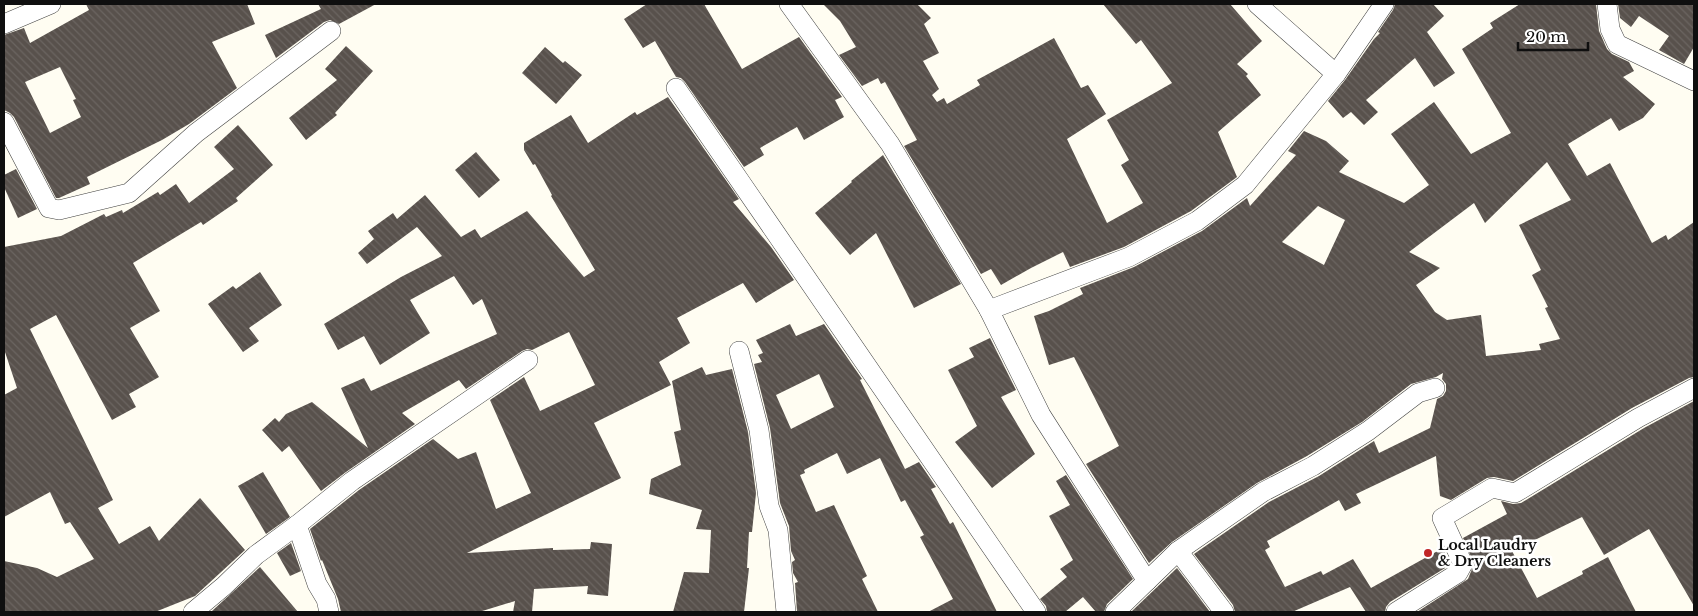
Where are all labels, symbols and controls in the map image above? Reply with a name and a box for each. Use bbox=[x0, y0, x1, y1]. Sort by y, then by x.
scale bar bbox=[1518, 20, 1588, 52]
text: 20 m bbox=[1526, 27, 1566, 46]
place label: Local Laudry & Dry Cleaners bbox=[1438, 536, 1551, 570]
marker: Local Laudry & Dry Cleaners bbox=[1422, 547, 1434, 559]

